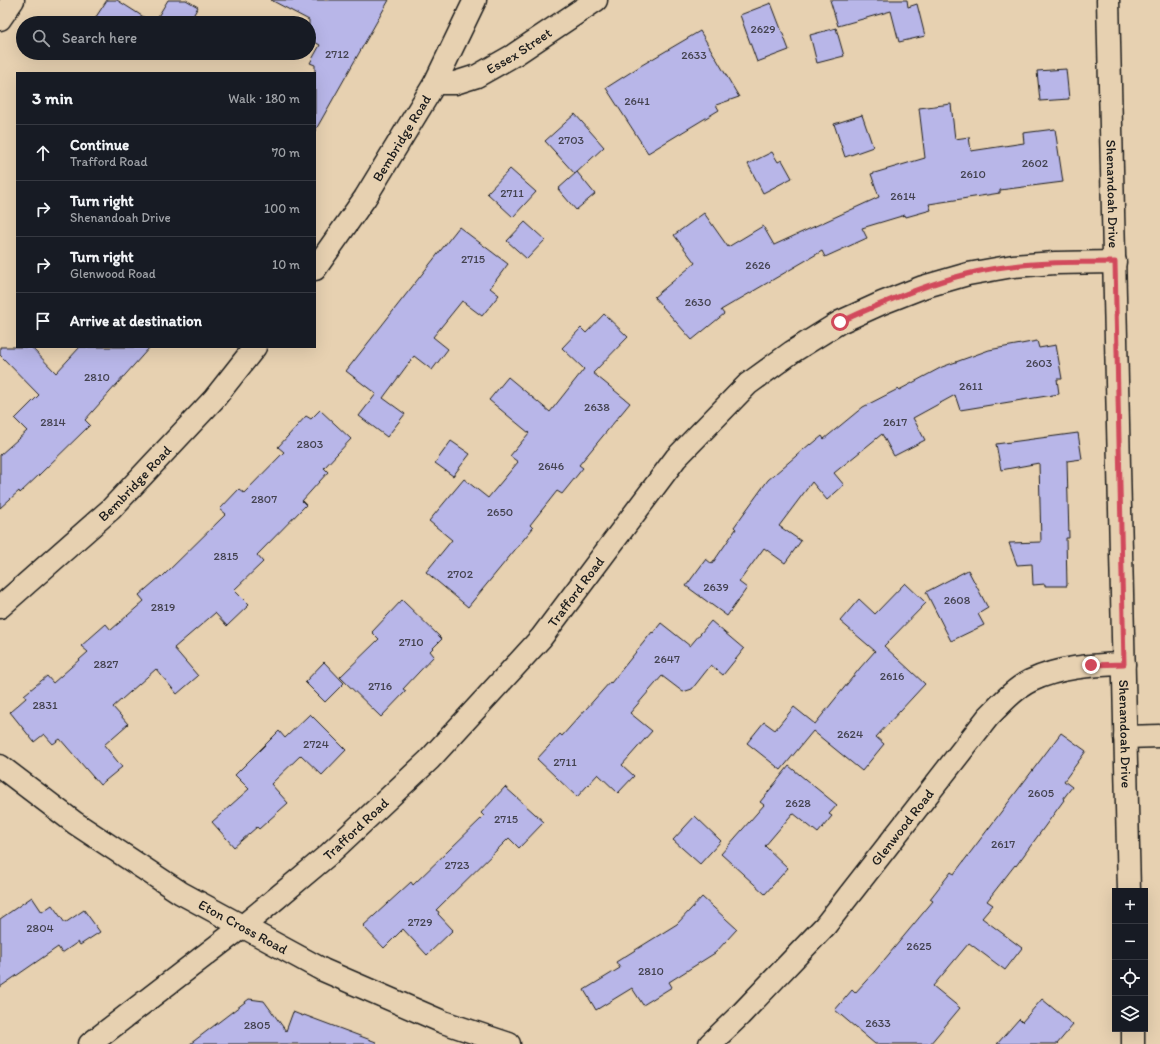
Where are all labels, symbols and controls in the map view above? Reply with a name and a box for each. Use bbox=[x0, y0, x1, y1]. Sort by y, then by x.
search box bbox=[16, 16, 316, 60]
house number: 2629 bbox=[750, 22, 776, 36]
street label: Essex Street bbox=[483, 24, 555, 78]
icon: search bbox=[30, 27, 52, 49]
text: Search here bbox=[62, 29, 137, 47]
house number: 2712 bbox=[325, 47, 350, 61]
house number: 2633 bbox=[681, 48, 707, 62]
text: 3 min bbox=[32, 88, 73, 108]
text: Walk · 180 m bbox=[228, 91, 300, 106]
street label: Bembridge Road bbox=[369, 91, 435, 185]
house number: 2641 bbox=[624, 94, 650, 108]
house number: 2703 bbox=[558, 133, 585, 147]
text: Continue bbox=[70, 136, 129, 154]
street label: Shenandoah Drive bbox=[1102, 139, 1122, 249]
icon: ahead bbox=[32, 142, 54, 164]
text: 70 m bbox=[272, 145, 300, 160]
text: Trafford Road bbox=[70, 154, 148, 169]
house number: 2602 bbox=[1022, 156, 1049, 170]
house number: 2610 bbox=[960, 167, 986, 181]
house number: 2711 bbox=[500, 186, 524, 200]
house number: 2614 bbox=[890, 189, 916, 203]
text: Turn right bbox=[70, 192, 134, 210]
icon: right bbox=[32, 198, 54, 220]
text: 100 m bbox=[264, 201, 300, 216]
text: Shenandoah Drive bbox=[70, 210, 171, 225]
text: Turn right bbox=[70, 248, 134, 266]
house number: 2715 bbox=[461, 252, 485, 266]
icon: right bbox=[32, 254, 54, 276]
text: 10 m bbox=[272, 257, 300, 272]
house number: 2626 bbox=[745, 258, 771, 272]
text: Glenwood Road bbox=[70, 266, 156, 281]
house number: 2630 bbox=[685, 295, 711, 309]
icon: arrive bbox=[32, 310, 54, 332]
text: Arrive at destination bbox=[70, 312, 202, 330]
route start bbox=[831, 313, 849, 331]
house number: 2603 bbox=[1026, 356, 1053, 370]
house number: 2810 bbox=[84, 370, 110, 384]
house number: 2611 bbox=[959, 379, 983, 393]
house number: 2638 bbox=[584, 400, 610, 414]
house number: 2814 bbox=[40, 415, 66, 429]
house number: 2617 bbox=[883, 415, 907, 429]
house number: 2803 bbox=[297, 437, 324, 451]
street label: Bembridge Road bbox=[95, 442, 175, 525]
house number: 2646 bbox=[538, 459, 564, 473]
house number: 2807 bbox=[251, 492, 277, 506]
house number: 2650 bbox=[487, 505, 513, 519]
house number: 2815 bbox=[214, 549, 238, 563]
street label: Trafford Road bbox=[544, 553, 608, 631]
house number: 2702 bbox=[447, 567, 474, 581]
house number: 2639 bbox=[703, 580, 729, 594]
house number: 2608 bbox=[944, 593, 971, 607]
house number: 2819 bbox=[151, 600, 175, 614]
house number: 2710 bbox=[398, 635, 424, 649]
house number: 2647 bbox=[654, 652, 680, 666]
route end bbox=[1082, 656, 1100, 674]
house number: 2827 bbox=[93, 657, 119, 671]
house number: 2616 bbox=[880, 669, 904, 683]
house number: 2716 bbox=[368, 679, 392, 693]
street label: Shenandoah Drive bbox=[1115, 679, 1135, 789]
house number: 2831 bbox=[33, 698, 58, 712]
house number: 2624 bbox=[837, 727, 863, 741]
house number: 2724 bbox=[303, 737, 329, 751]
house number: 2711 bbox=[553, 755, 577, 769]
street label: Glenwood Road bbox=[867, 786, 938, 869]
house number: 2605 bbox=[1028, 786, 1054, 800]
street label: Trafford Road bbox=[320, 794, 393, 864]
house number: 2628 bbox=[785, 796, 811, 810]
house number: 2715 bbox=[494, 812, 518, 826]
house number: 2617 bbox=[991, 837, 1015, 851]
house number: 2723 bbox=[444, 858, 470, 872]
map controls bbox=[1112, 888, 1148, 1032]
button: + bbox=[1112, 888, 1148, 924]
street label: Eton Cross Road bbox=[195, 896, 291, 958]
house number: 2729 bbox=[408, 915, 432, 929]
house number: 2804 bbox=[26, 921, 54, 935]
button: − bbox=[1112, 924, 1148, 960]
house number: 2625 bbox=[906, 939, 932, 953]
button: locate bbox=[1112, 960, 1148, 996]
house number: 2810 bbox=[638, 964, 664, 978]
button: layers bbox=[1112, 996, 1148, 1032]
house number: 2633 bbox=[865, 1016, 891, 1030]
house number: 2805 bbox=[244, 1018, 270, 1032]

